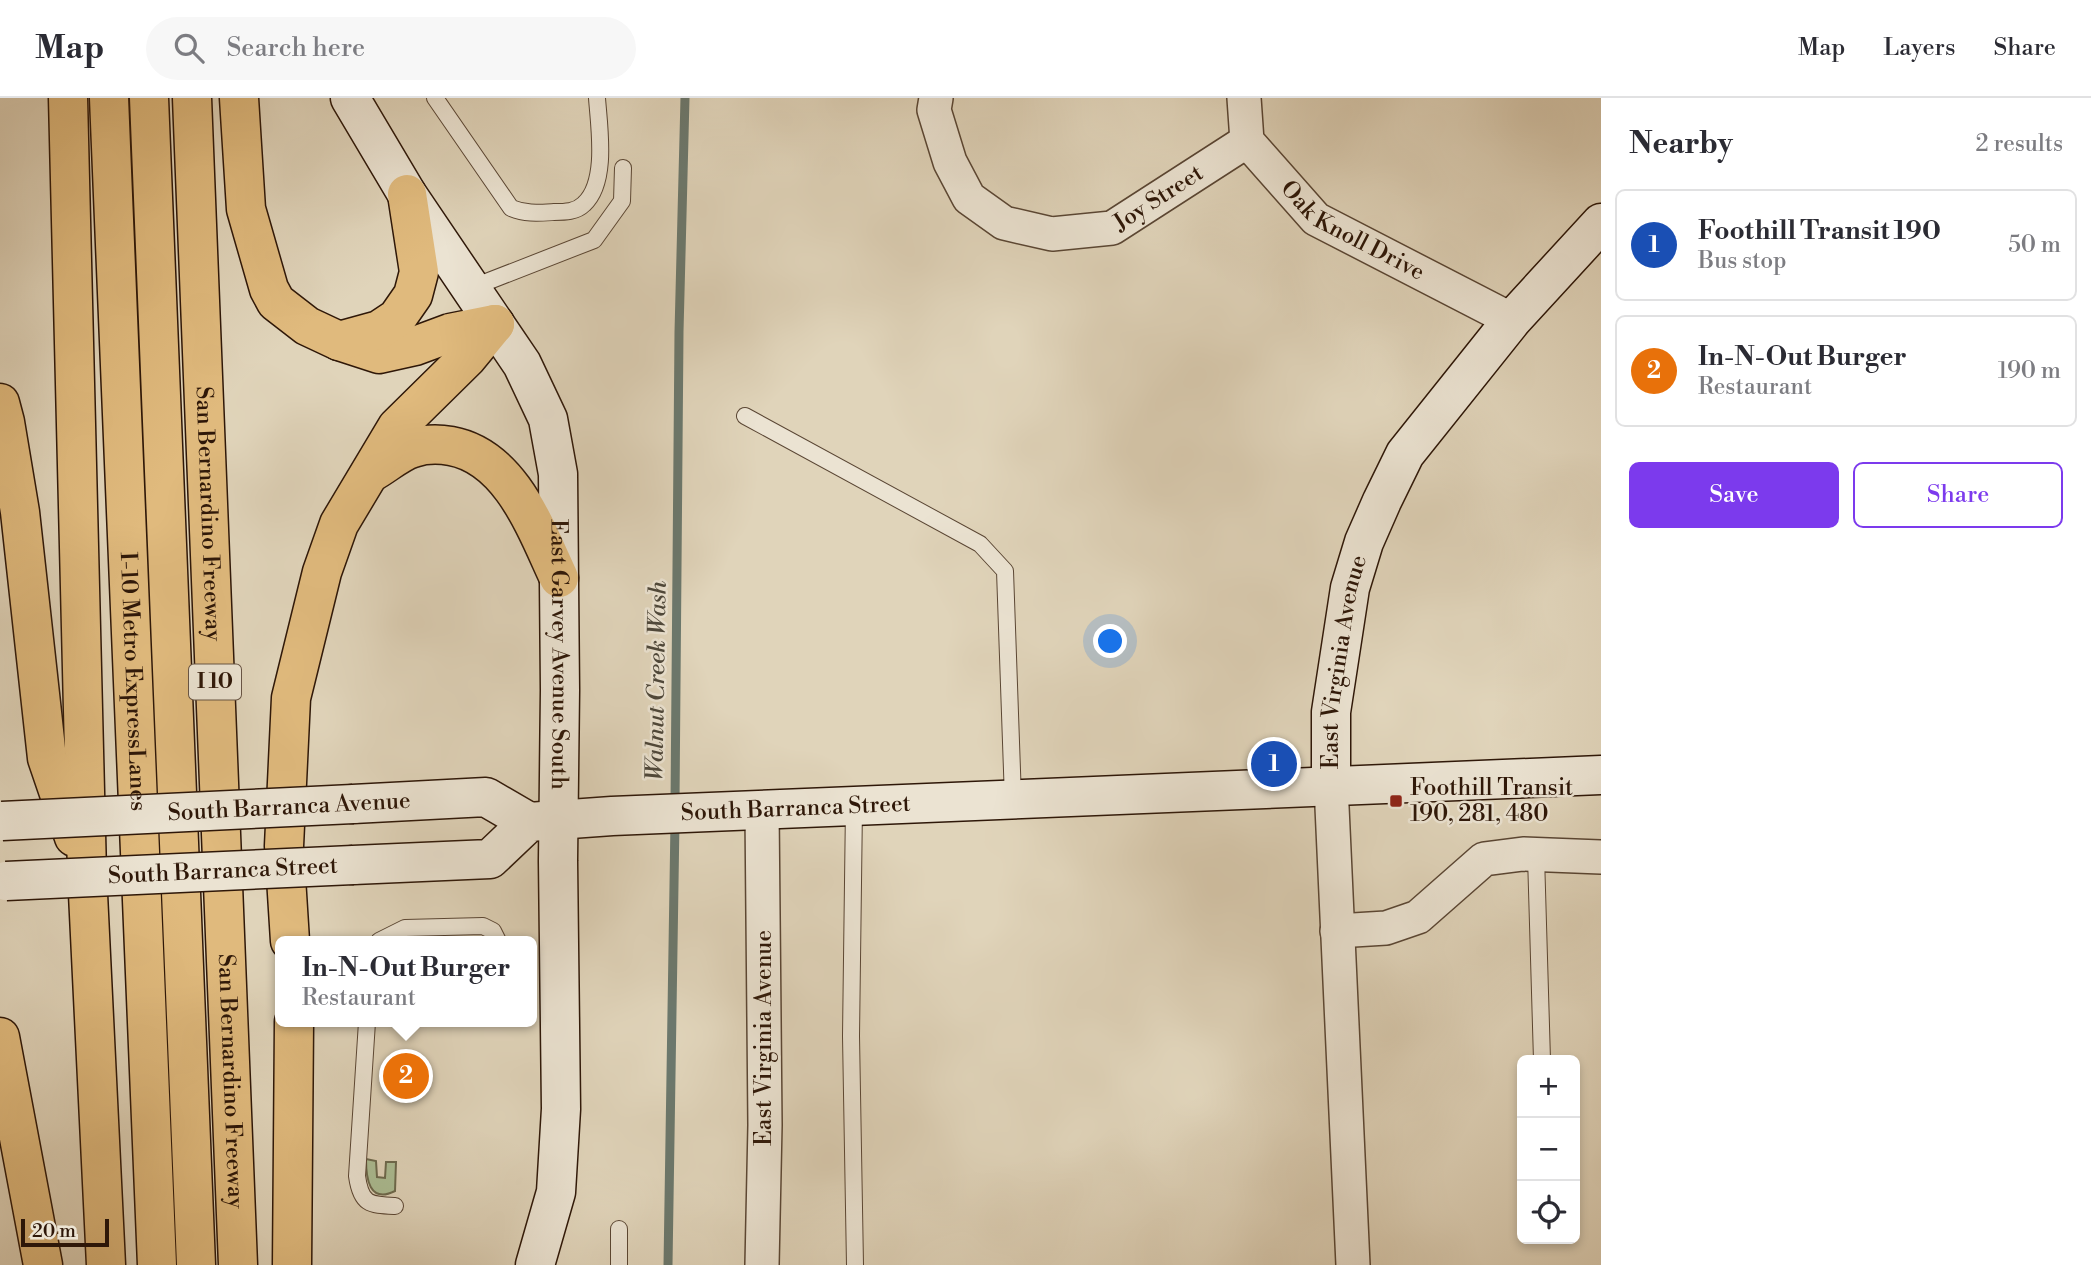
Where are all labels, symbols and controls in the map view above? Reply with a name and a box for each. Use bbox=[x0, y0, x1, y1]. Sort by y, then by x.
search box bbox=[146, 17, 636, 80]
text: Map bbox=[35, 28, 104, 69]
icon: search bbox=[170, 29, 208, 67]
text: Search here bbox=[226, 32, 365, 64]
text: Map bbox=[1798, 33, 1845, 63]
text: Layers bbox=[1883, 33, 1955, 63]
text: Share bbox=[1993, 33, 2056, 63]
text: Nearby bbox=[1629, 125, 1733, 163]
text: 2 results bbox=[1976, 130, 2063, 158]
street label: Joy Street bbox=[1108, 159, 1208, 238]
street label: Oak Knoll Drive bbox=[1275, 175, 1429, 286]
text: Foothill Transit 190 bbox=[1698, 215, 1941, 247]
text: 1 bbox=[1648, 231, 1660, 259]
text: 50 m bbox=[2008, 231, 2061, 259]
text: Bus stop bbox=[1698, 247, 1786, 275]
text: In-N-Out Burger bbox=[1698, 341, 1907, 373]
text: 2 bbox=[1647, 357, 1661, 385]
text: 190 m bbox=[1998, 357, 2061, 385]
text: Restaurant bbox=[1698, 373, 1812, 401]
street label: San Bernardino Freeway bbox=[189, 386, 227, 643]
button: Save bbox=[1629, 462, 1839, 528]
button: Share bbox=[1853, 462, 2063, 528]
street label: East Garvey Avenue South bbox=[544, 519, 574, 790]
street label: I-10 Metro ExpressLanes bbox=[114, 551, 152, 812]
street label: East Virginia Avenue bbox=[1316, 552, 1373, 769]
water label: Walnut Creek Wash bbox=[640, 580, 674, 781]
your location bbox=[1093, 624, 1127, 658]
road number: I 10 bbox=[189, 664, 241, 700]
pin: 1 bbox=[1251, 738, 1297, 790]
place label: Foothill Transit 190, 281, 480 bbox=[1410, 774, 1573, 828]
street label: South Barranca Avenue bbox=[167, 787, 411, 827]
street label: South Barranca Street bbox=[680, 790, 911, 827]
marker: Foothill Transit 190, 281, 480 bbox=[1388, 793, 1404, 809]
street label: South Barranca Street bbox=[107, 852, 338, 890]
street label: East Virginia Avenue bbox=[750, 930, 778, 1146]
popup bbox=[275, 936, 537, 1027]
text: In-N-Out Burger bbox=[302, 952, 510, 984]
street label: San Bernardino Freeway bbox=[212, 953, 250, 1210]
text: Restaurant bbox=[302, 984, 416, 1012]
pin: 2 bbox=[383, 1050, 429, 1102]
map controls bbox=[1517, 1055, 1580, 1244]
button: + bbox=[1517, 1055, 1580, 1118]
button: − bbox=[1517, 1118, 1580, 1181]
button: locate bbox=[1517, 1181, 1580, 1244]
scale bar bbox=[21, 1216, 108, 1248]
text: 20 m bbox=[32, 1219, 76, 1243]

